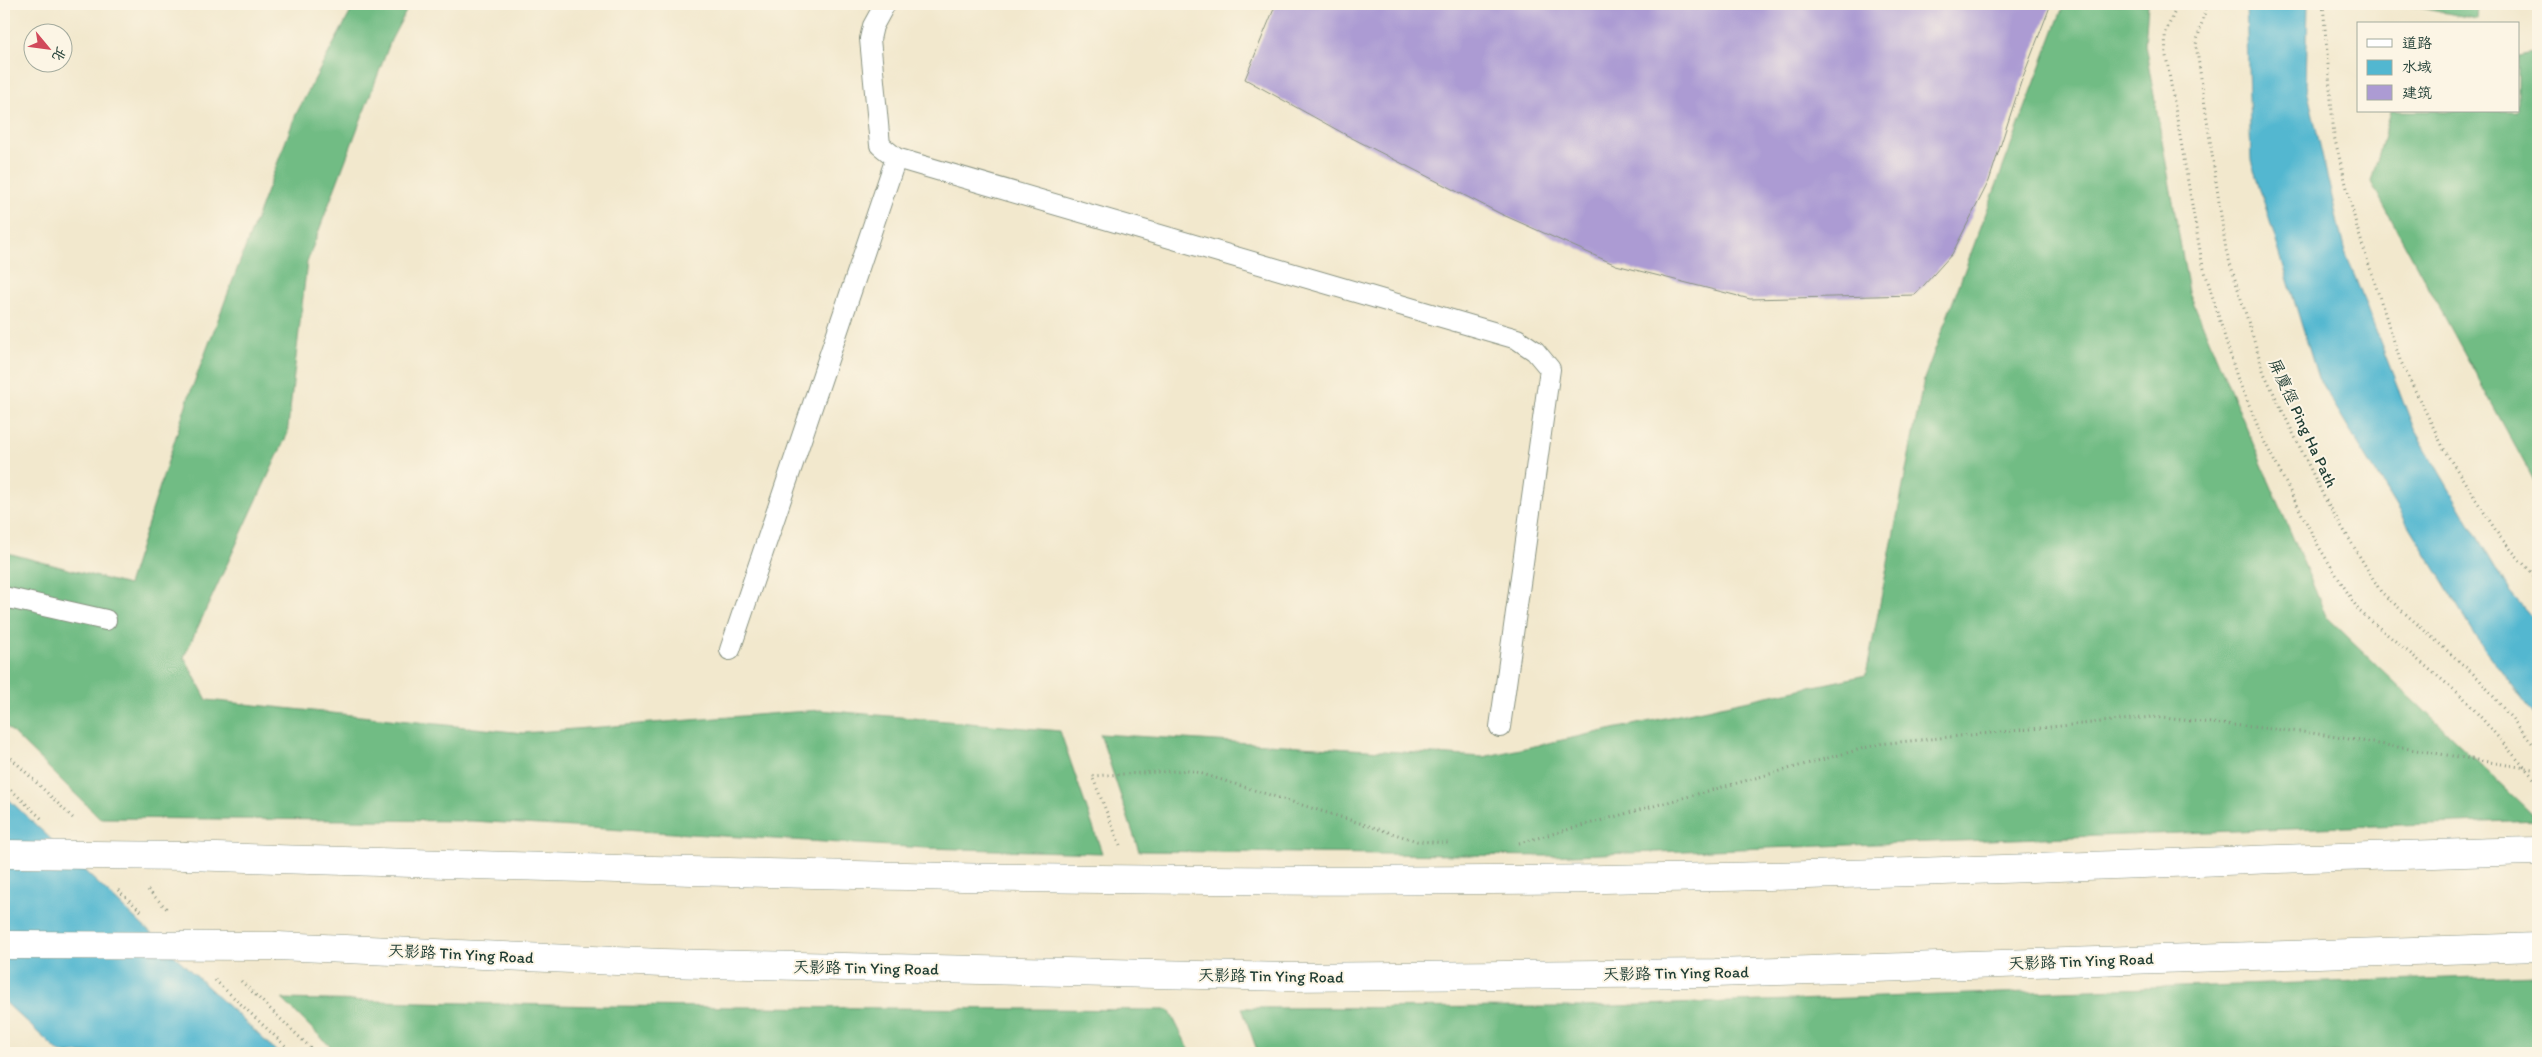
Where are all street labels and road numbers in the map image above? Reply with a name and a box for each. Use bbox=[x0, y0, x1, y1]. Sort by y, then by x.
street label: 屏廈徑 Ping Ha Path bbox=[2265, 356, 2341, 490]
street label: 天影路 Tin Ying Road bbox=[388, 941, 535, 967]
street label: 天影路 Tin Ying Road bbox=[2008, 949, 2154, 973]
street label: 天影路 Tin Ying Road bbox=[793, 957, 939, 979]
street label: 天影路 Tin Ying Road bbox=[1603, 962, 1749, 984]
street label: 天影路 Tin Ying Road bbox=[1198, 965, 1344, 987]

